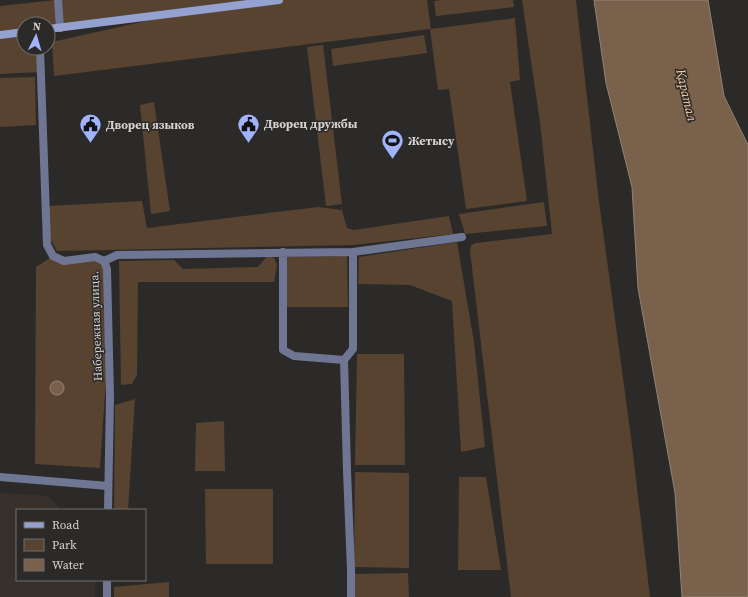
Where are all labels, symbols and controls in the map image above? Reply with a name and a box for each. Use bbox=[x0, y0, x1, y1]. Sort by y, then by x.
north arrow bbox=[16, 16, 56, 56]
text: N bbox=[32, 19, 41, 34]
water label: Қаратал bbox=[672, 66, 701, 124]
public building icon: Дворец дружбы bbox=[235, 111, 261, 144]
public building icon: Дворец языков bbox=[78, 112, 104, 145]
place label: Дворец дружбы bbox=[264, 116, 358, 132]
place label: Дворец языков bbox=[106, 117, 195, 133]
sports icon: Жетысу bbox=[379, 128, 405, 161]
place label: Жетысу bbox=[408, 133, 455, 149]
street label: Набережная улица. bbox=[86, 271, 106, 381]
legend bbox=[16, 509, 146, 581]
text: Road bbox=[52, 517, 79, 533]
text: Park bbox=[52, 537, 77, 553]
text: Water bbox=[52, 557, 84, 573]

